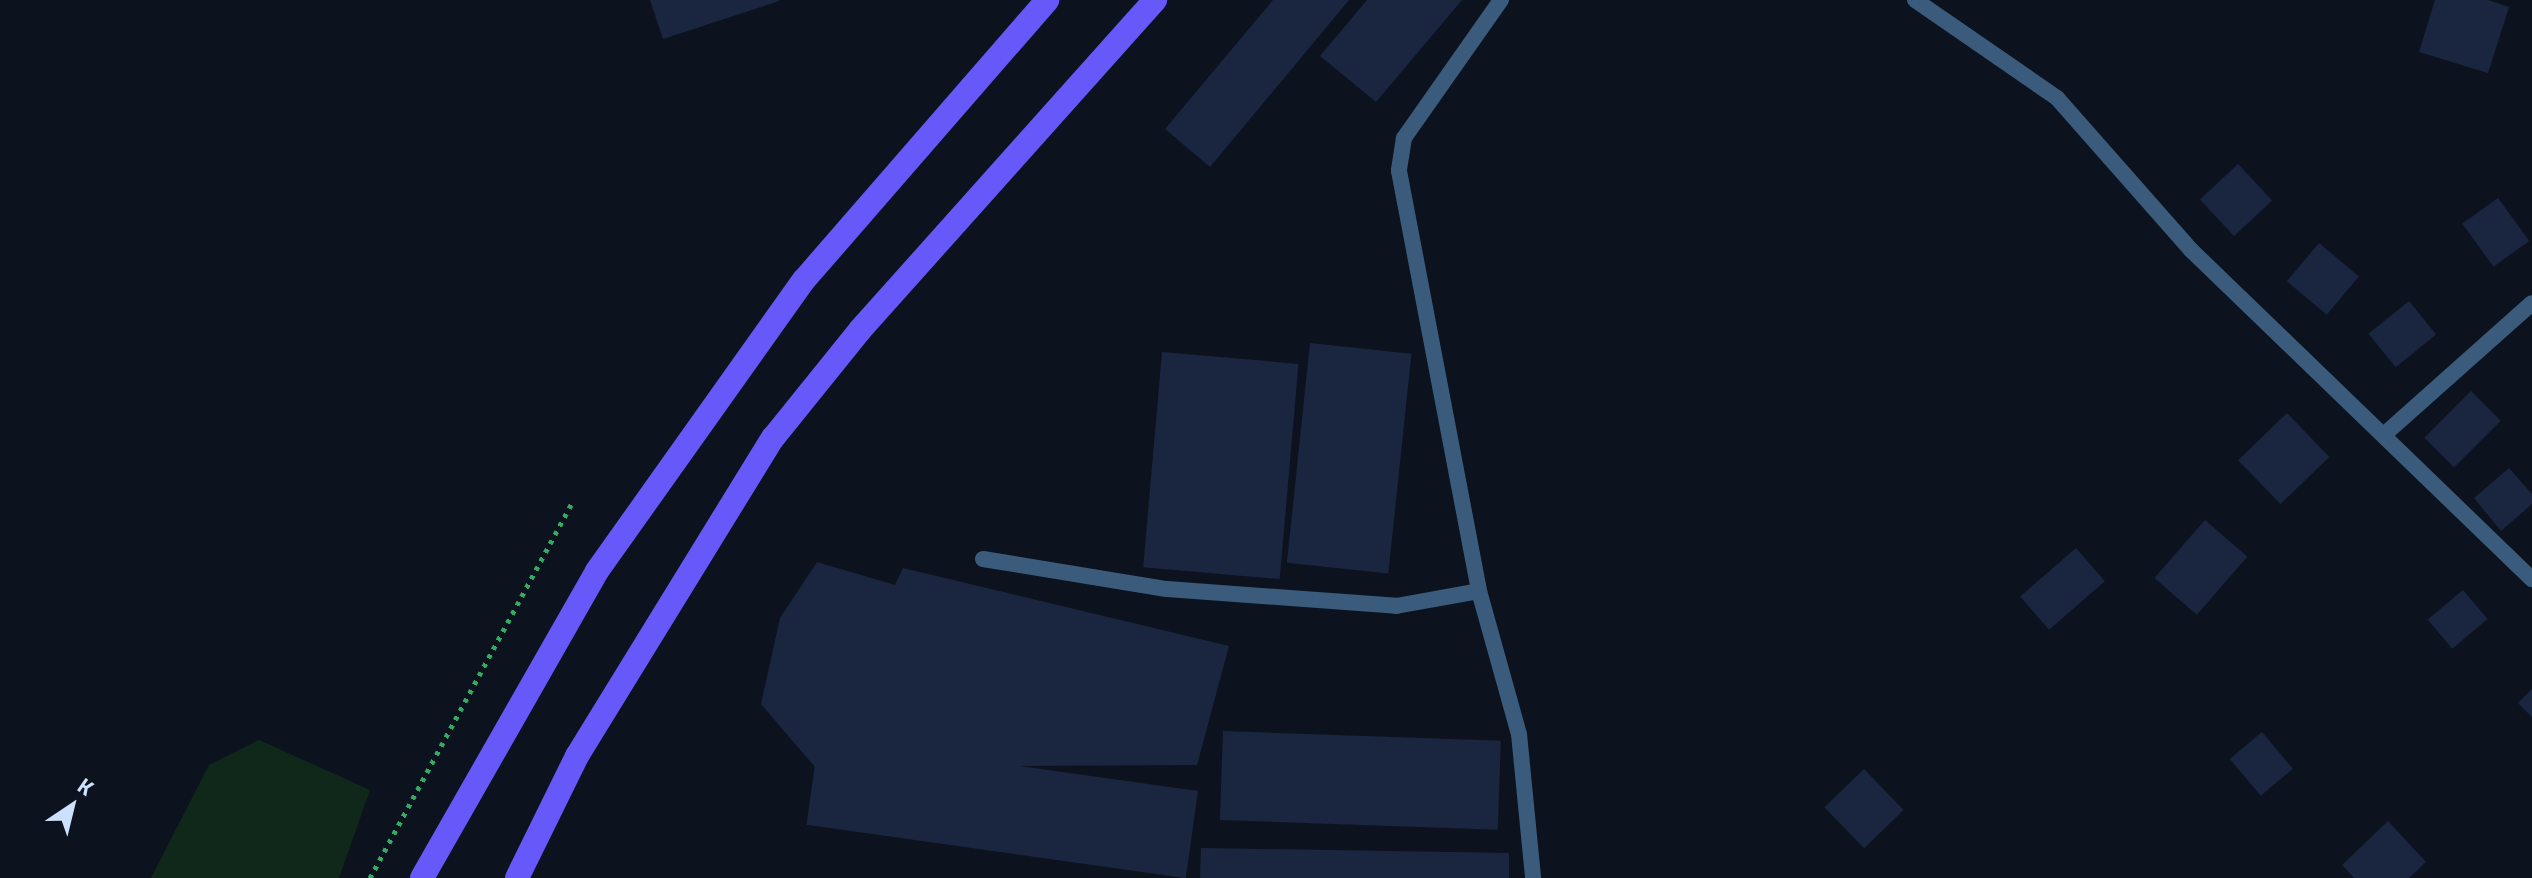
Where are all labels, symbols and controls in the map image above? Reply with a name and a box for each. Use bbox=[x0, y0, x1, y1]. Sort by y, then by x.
north arrow bbox=[32, 766, 112, 846]
text: K bbox=[71, 769, 101, 804]

